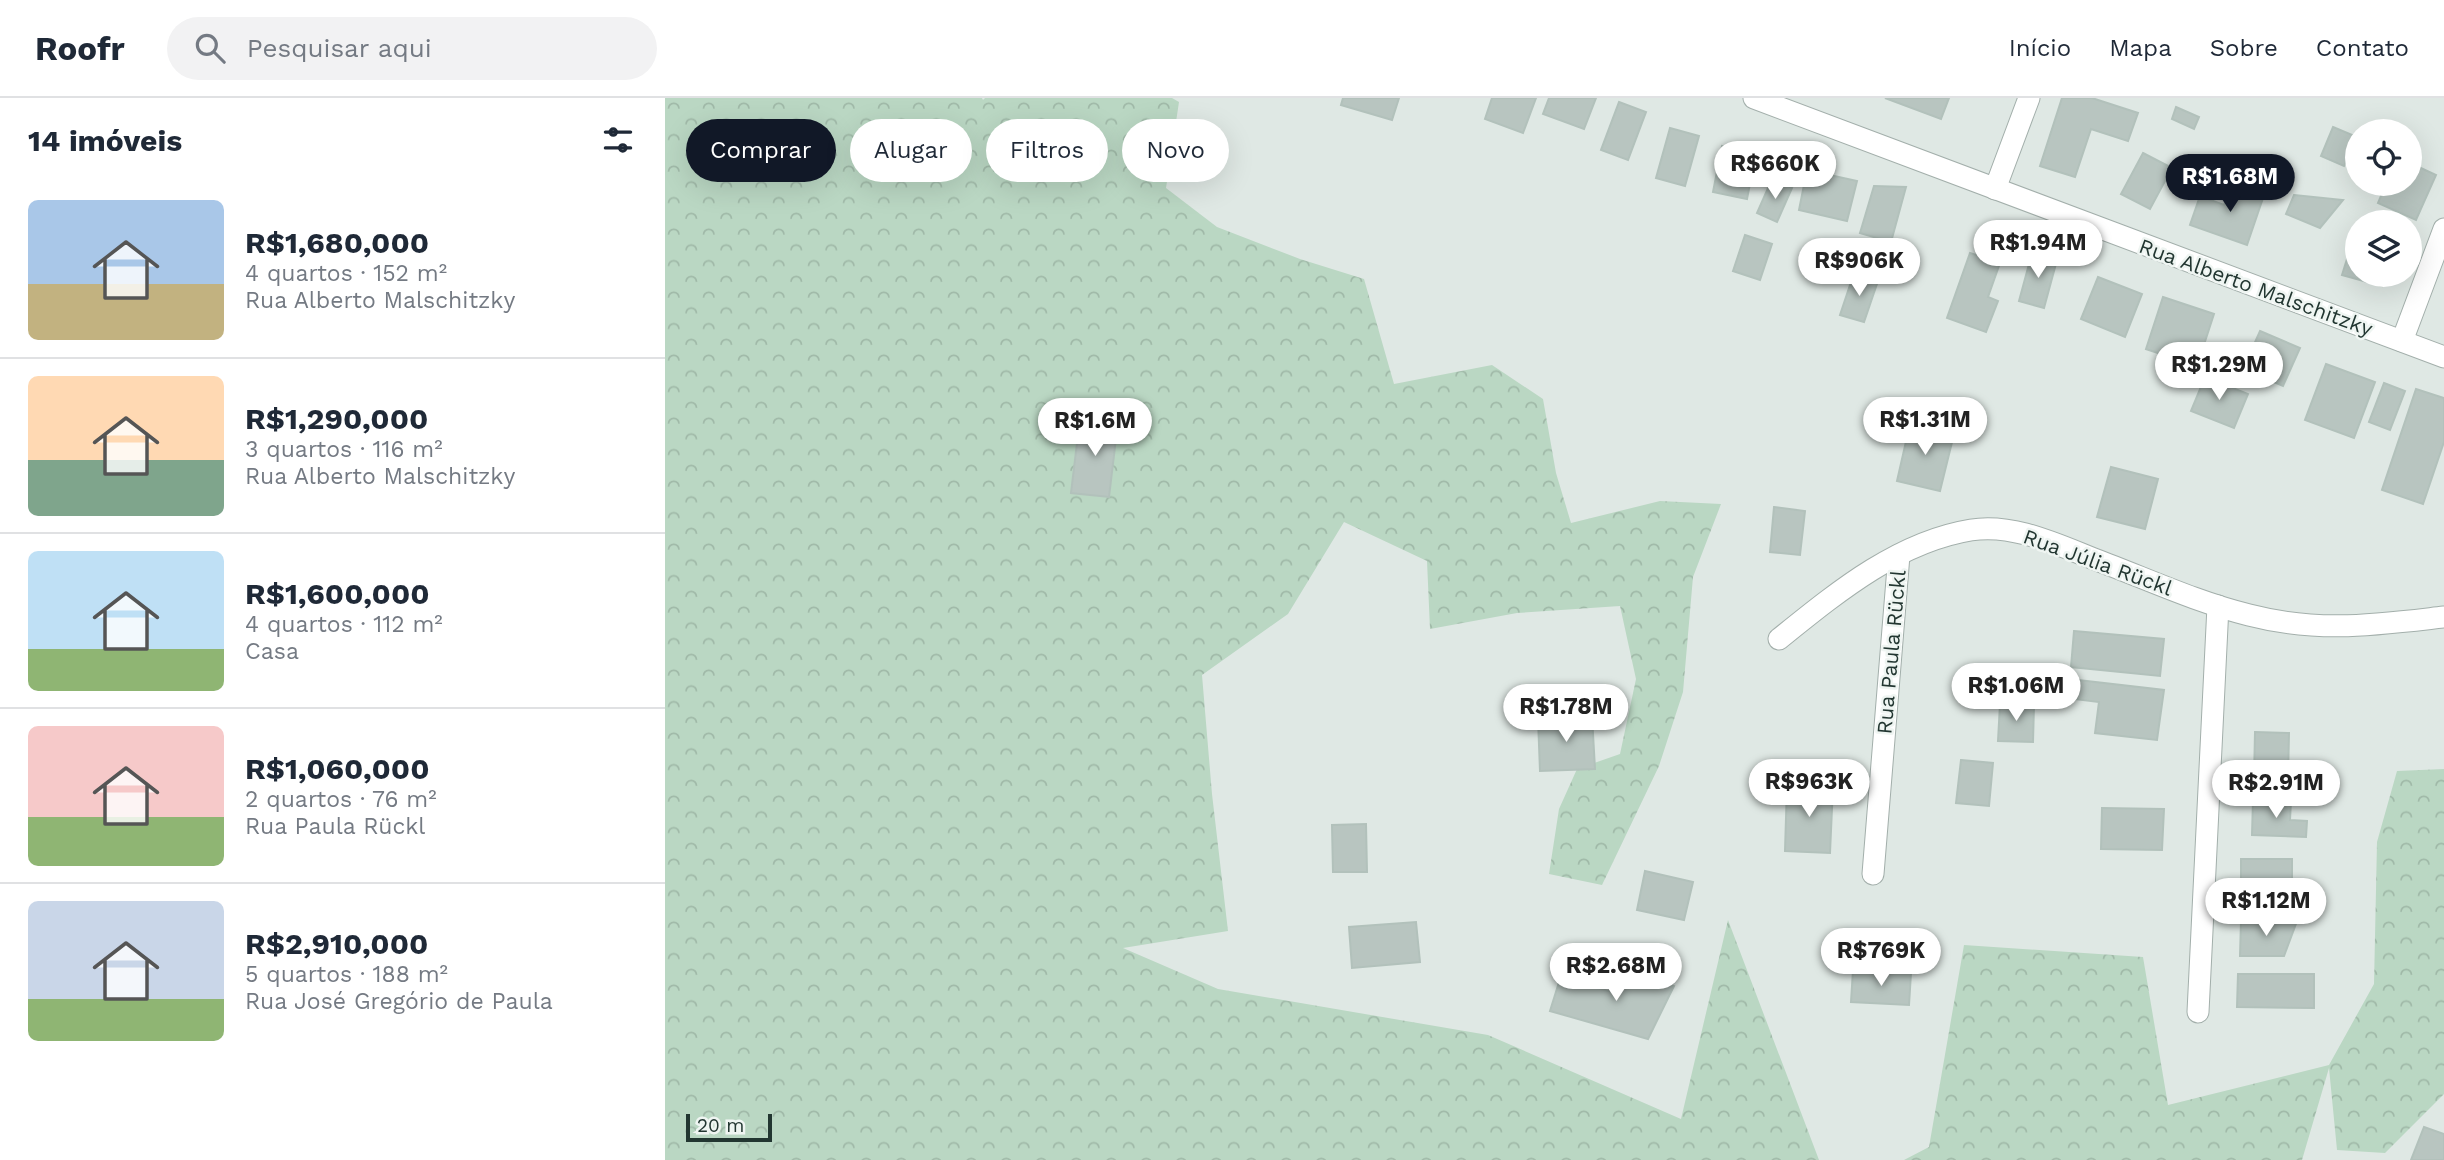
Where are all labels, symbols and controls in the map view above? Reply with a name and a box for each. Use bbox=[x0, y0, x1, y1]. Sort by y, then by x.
search box bbox=[167, 17, 657, 80]
text: Roofr bbox=[35, 29, 125, 68]
icon: search bbox=[191, 29, 229, 67]
text: Pesquisar aqui bbox=[247, 33, 432, 63]
text: Início bbox=[2009, 34, 2071, 62]
text: Mapa bbox=[2109, 34, 2172, 62]
text: Sobre bbox=[2210, 34, 2278, 62]
text: Contato bbox=[2316, 34, 2409, 62]
chip: Comprar bbox=[686, 119, 836, 182]
chip: Alugar bbox=[850, 119, 972, 182]
chip: Filtros bbox=[986, 119, 1108, 182]
chip: Novo bbox=[1122, 119, 1229, 182]
map controls bbox=[2345, 119, 2422, 287]
button: locate bbox=[2345, 119, 2422, 196]
icon: filters bbox=[599, 121, 637, 159]
text: 14 imóveis bbox=[28, 123, 182, 158]
pin: R$660K bbox=[1718, 141, 1832, 201]
text: R$660K bbox=[1730, 150, 1820, 177]
pin: R$1.68M bbox=[2165, 155, 2295, 214]
text: R$1.68M bbox=[2182, 163, 2278, 190]
button: layers bbox=[2345, 210, 2422, 287]
pin: R$1.94M bbox=[1973, 220, 2103, 280]
text: R$1,680,000 bbox=[245, 225, 429, 260]
icon: home bbox=[84, 228, 168, 312]
text: R$1.94M bbox=[1989, 229, 2087, 256]
street label: Rua Alberto Malschitzky bbox=[2136, 233, 2376, 341]
pin: R$906K bbox=[1802, 238, 1916, 298]
text: R$906K bbox=[1814, 247, 1904, 274]
text: 4 quartos · 152 m² bbox=[245, 260, 447, 287]
text: Rua Alberto Malschitzky bbox=[245, 287, 515, 314]
pin: R$1.29M bbox=[2154, 342, 2284, 402]
text: R$1.29M bbox=[2171, 351, 2267, 378]
pin: R$1.6M bbox=[1038, 398, 1152, 458]
pin: R$1.31M bbox=[1860, 398, 1990, 457]
text: R$1,290,000 bbox=[245, 401, 428, 436]
icon: home bbox=[84, 404, 168, 488]
text: R$1.31M bbox=[1879, 406, 1971, 433]
text: R$1.6M bbox=[1054, 407, 1136, 434]
text: 3 quartos · 116 m² bbox=[245, 436, 443, 463]
text: Rua Alberto Malschitzky bbox=[245, 463, 515, 490]
street label: Rua Júlia Rückl bbox=[2020, 523, 2176, 601]
street label: Rua Paula Rückl bbox=[1871, 568, 1911, 735]
text: R$1,600,000 bbox=[245, 576, 430, 611]
icon: home bbox=[84, 579, 168, 663]
text: 4 quartos · 112 m² bbox=[245, 611, 443, 638]
text: Casa bbox=[245, 638, 299, 665]
pin: R$1.06M bbox=[1951, 664, 2081, 723]
text: R$1.06M bbox=[1968, 672, 2064, 699]
pin: R$1.78M bbox=[1501, 684, 1631, 744]
text: R$1.78M bbox=[1519, 693, 1613, 720]
text: R$1,060,000 bbox=[245, 751, 429, 786]
icon: home bbox=[84, 754, 168, 838]
pin: R$963K bbox=[1752, 760, 1866, 819]
pin: R$2.91M bbox=[2211, 760, 2341, 820]
text: R$963K bbox=[1765, 768, 1853, 795]
text: R$2.91M bbox=[2228, 769, 2324, 796]
text: 2 quartos · 76 m² bbox=[245, 786, 437, 813]
text: Rua Paula Rückl bbox=[245, 813, 425, 840]
pin: R$1.12M bbox=[2201, 878, 2331, 938]
text: R$1.12M bbox=[2221, 887, 2311, 914]
text: R$2,910,000 bbox=[245, 926, 428, 961]
pin: R$769K bbox=[1824, 928, 1938, 988]
icon: home bbox=[84, 929, 168, 1013]
text: R$769K bbox=[1837, 937, 1925, 964]
pin: R$2.68M bbox=[1551, 944, 1681, 1003]
text: R$2.68M bbox=[1566, 952, 1666, 979]
text: 5 quartos · 188 m² bbox=[245, 961, 448, 988]
text: Rua José Gregório de Paula bbox=[245, 988, 553, 1015]
scale bar bbox=[686, 1111, 772, 1143]
text: 20 m bbox=[697, 1114, 744, 1137]

